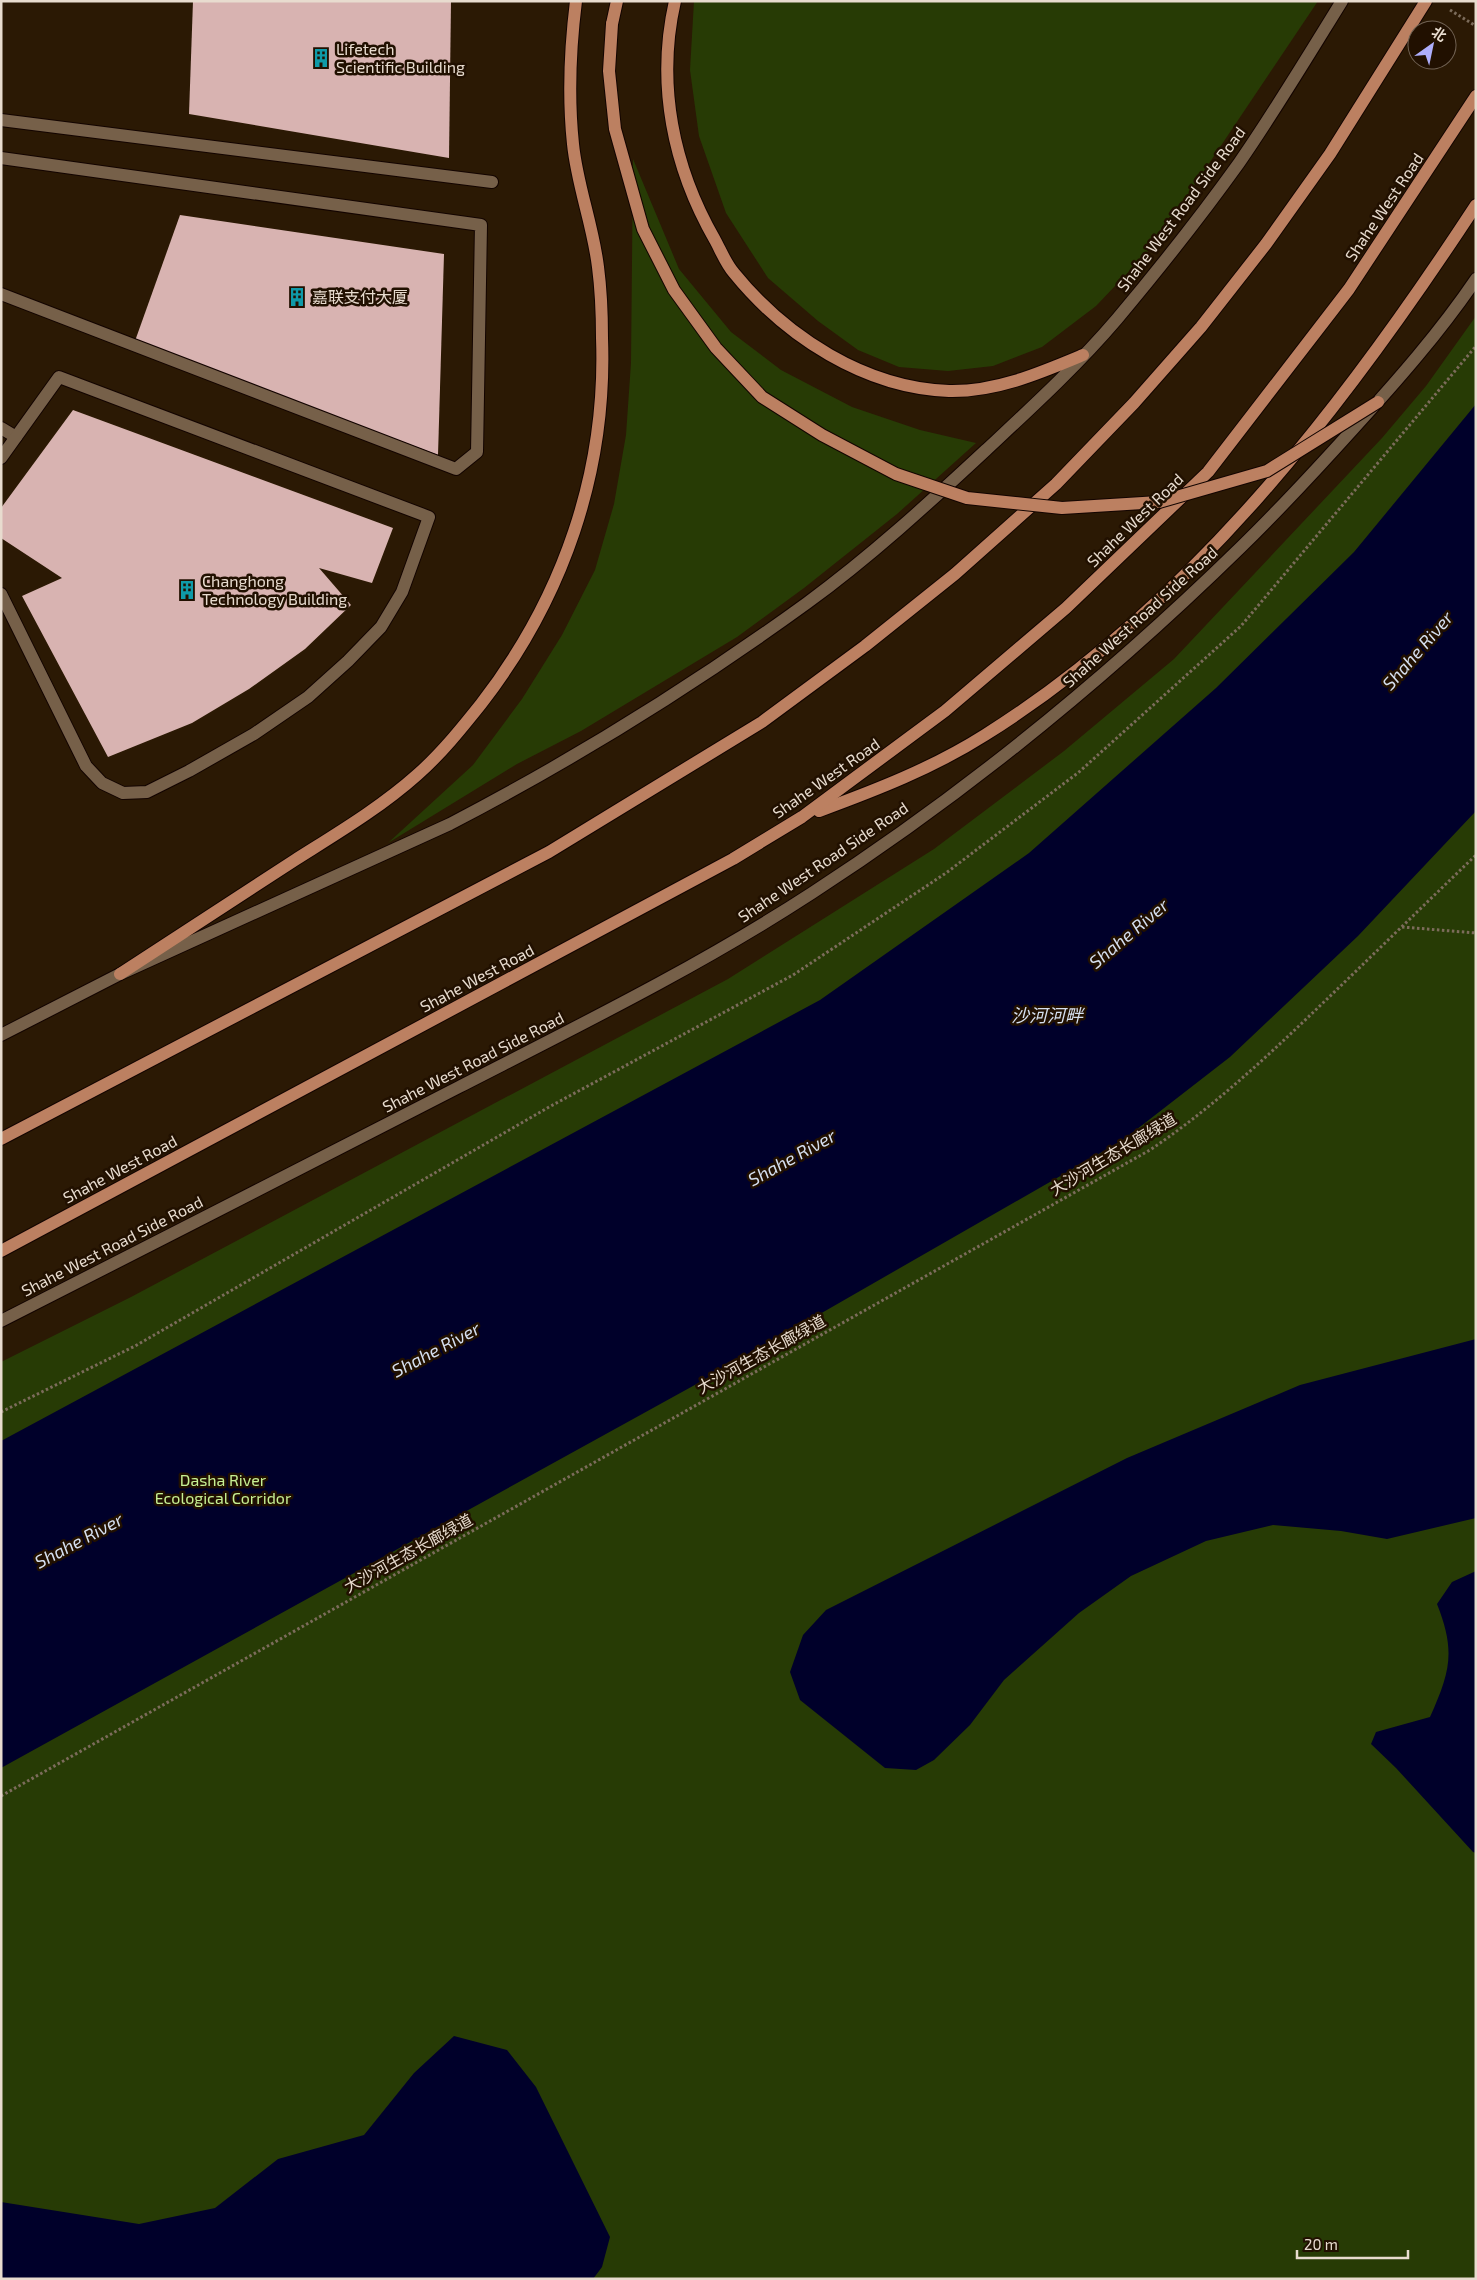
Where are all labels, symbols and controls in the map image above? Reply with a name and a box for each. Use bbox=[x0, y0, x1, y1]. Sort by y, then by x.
north arrow bbox=[1407, 20, 1457, 70]
text: 北 bbox=[1429, 23, 1450, 45]
place label: Lifetech Scientific Building bbox=[336, 39, 465, 76]
building icon: Lifetech Scientific Building bbox=[310, 47, 332, 69]
street label: Shahe West Road Side Road bbox=[1112, 123, 1249, 295]
street label: Shahe West Road bbox=[1340, 149, 1427, 264]
building icon: 嘉联支付大厦 bbox=[286, 286, 308, 308]
place label: 嘉联支付大厦 bbox=[312, 287, 408, 306]
street label: Shahe West Road bbox=[1083, 469, 1187, 570]
street label: Shahe West Road Side Road bbox=[1059, 542, 1221, 691]
place label: Changhong Technology Building bbox=[202, 571, 347, 608]
building icon: Changhong Technology Building bbox=[176, 579, 198, 601]
water label: Shahe River bbox=[1377, 606, 1458, 694]
street label: Shahe West Road bbox=[768, 734, 883, 822]
street label: Shahe West Road Side Road bbox=[734, 797, 911, 926]
water label: Shahe River bbox=[1084, 893, 1173, 973]
street label: Shahe West Road bbox=[416, 939, 537, 1016]
water label: 沙河河畔 bbox=[1011, 1004, 1086, 1026]
street label: Shahe West Road Side Road bbox=[379, 1007, 567, 1116]
street label: 大沙河生态长廊绿道 bbox=[1046, 1108, 1179, 1199]
water label: Shahe River bbox=[744, 1124, 840, 1190]
street label: Shahe West Road bbox=[59, 1130, 180, 1207]
street label: Shahe West Road Side Road bbox=[18, 1191, 206, 1300]
street label: 大沙河生态长廊绿道 bbox=[693, 1310, 828, 1397]
water label: Shahe River bbox=[388, 1316, 484, 1382]
park label: Dasha River Ecological Corridor bbox=[155, 1470, 292, 1507]
water label: Shahe River bbox=[31, 1507, 127, 1573]
street label: 大沙河生态长廊绿道 bbox=[340, 1509, 475, 1596]
scale bar bbox=[1297, 2228, 1408, 2260]
text: 20 m bbox=[1304, 2235, 1338, 2253]

